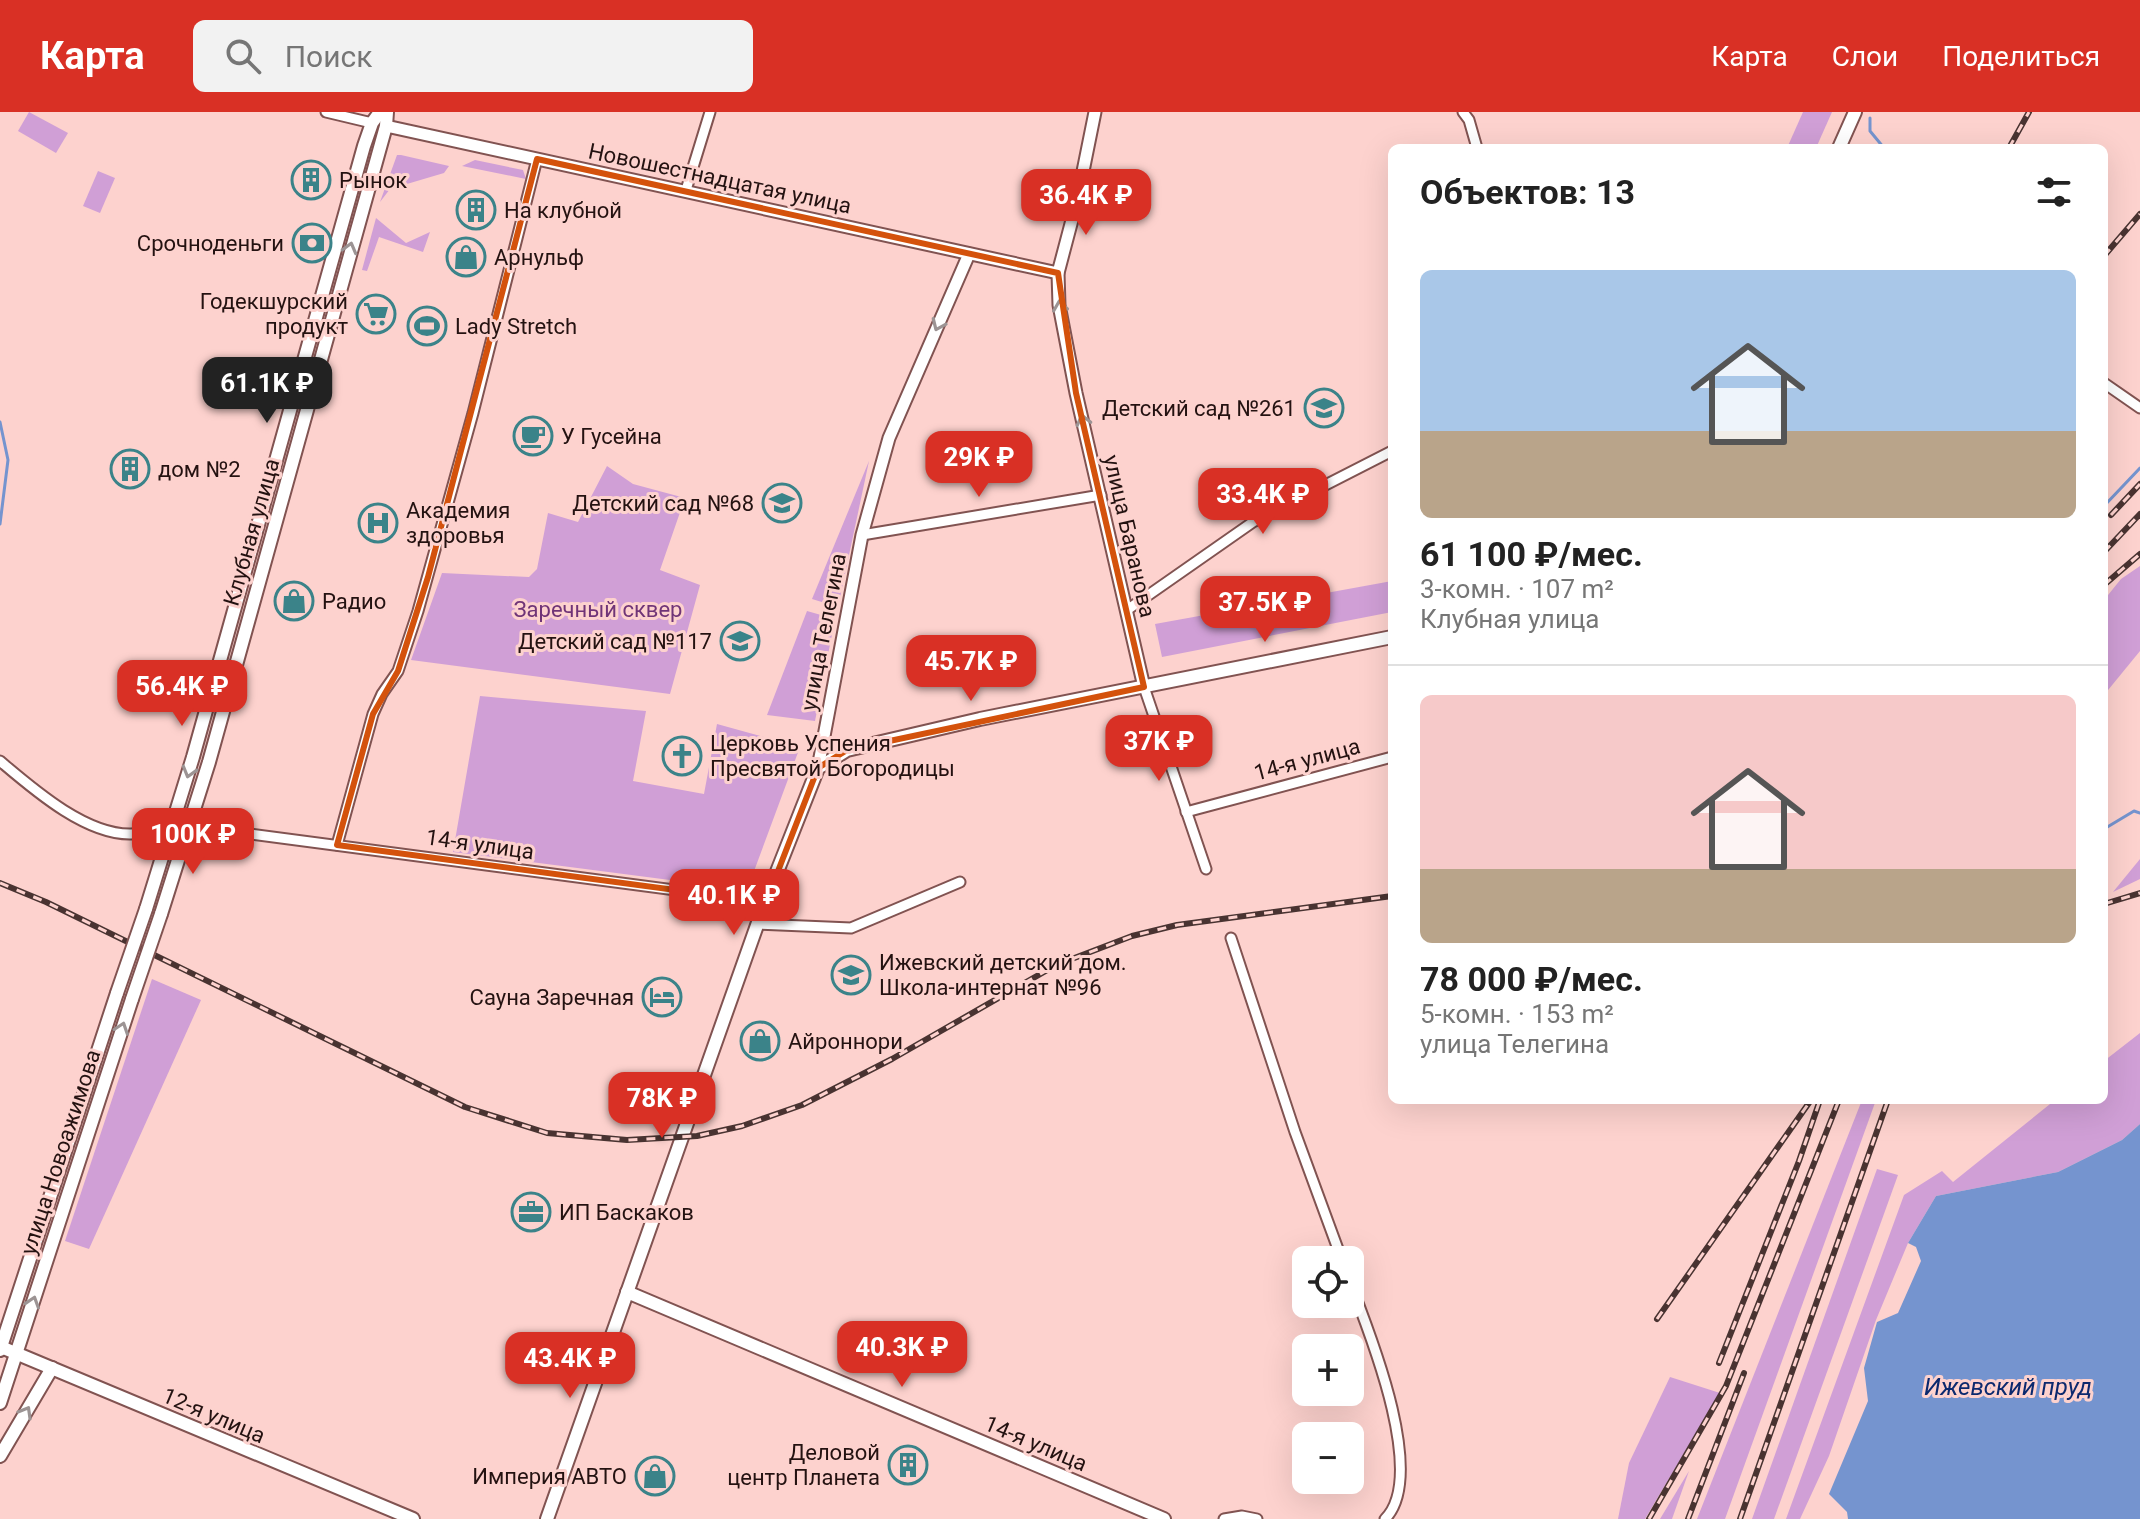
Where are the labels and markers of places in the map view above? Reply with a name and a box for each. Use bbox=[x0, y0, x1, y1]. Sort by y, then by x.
building icon: Рынок bbox=[290, 159, 332, 201]
place label: Рынок bbox=[339, 168, 407, 193]
pin: 36.4K ₽ bbox=[1012, 169, 1160, 237]
building icon: На клубной bbox=[455, 189, 497, 231]
place label: На клубной bbox=[504, 198, 622, 223]
bank icon: Срочноденьги bbox=[291, 222, 333, 264]
place label: Срочноденьги bbox=[137, 231, 284, 256]
shop icon: Арнульф bbox=[445, 236, 487, 278]
place label: Арнульф bbox=[494, 245, 584, 270]
place label: Годекшурский продукт bbox=[200, 289, 348, 339]
supermarket icon: Годекшурский продукт bbox=[355, 293, 397, 335]
sports icon: Lady Stretch bbox=[406, 305, 448, 347]
place label: Lady Stretch bbox=[455, 314, 577, 339]
pin: 61.1K ₽ bbox=[193, 357, 341, 425]
school or university icon: Детский сад №261 bbox=[1303, 387, 1345, 429]
place label: Детский сад №261 bbox=[1102, 396, 1296, 421]
cafe icon: У Гусейна bbox=[512, 415, 554, 457]
place label: У Гусейна bbox=[561, 424, 662, 449]
pin: 29K ₽ bbox=[923, 431, 1035, 499]
building icon: дом №2 bbox=[109, 448, 151, 490]
place label: дом №2 bbox=[158, 457, 241, 482]
pin: 33.4K ₽ bbox=[1189, 468, 1337, 536]
school or university icon: Детский сад №68 bbox=[761, 482, 803, 524]
place label: Детский сад №68 bbox=[572, 491, 754, 516]
place label: Академия здоровья bbox=[406, 498, 510, 548]
hospital icon: Академия здоровья bbox=[357, 502, 399, 544]
pin: 37.5K ₽ bbox=[1191, 576, 1339, 644]
shop icon: Радио bbox=[273, 580, 315, 622]
place label: Радио bbox=[322, 589, 386, 614]
school or university icon: Детский сад №117 bbox=[719, 620, 761, 662]
place label: Детский сад №117 bbox=[518, 629, 712, 654]
pin: 45.7K ₽ bbox=[897, 635, 1045, 703]
pin: 56.4K ₽ bbox=[108, 660, 256, 728]
pin: 37K ₽ bbox=[1103, 715, 1215, 783]
place label: Церковь Успения Пресвятой Богородицы bbox=[710, 731, 955, 781]
church icon: Церковь Успения Пресвятой Богородицы bbox=[661, 735, 703, 777]
pin: 100K ₽ bbox=[128, 808, 258, 876]
pin: 40.1K ₽ bbox=[660, 869, 808, 937]
place label: Ижевский детский дом. Школа-интернат №96 bbox=[879, 950, 1127, 1000]
school or university icon: Ижевский детский дом. Школа-интернат №96 bbox=[830, 954, 872, 996]
hotel icon: Сауна Заречная bbox=[641, 976, 683, 1018]
place label: Сауна Заречная bbox=[470, 985, 634, 1010]
shop icon: Айроннори bbox=[739, 1020, 781, 1062]
place label: Айроннори bbox=[788, 1029, 903, 1054]
pin: 78K ₽ bbox=[606, 1072, 718, 1140]
office icon: ИП Баскаков bbox=[510, 1191, 552, 1233]
place label: ИП Баскаков bbox=[559, 1200, 694, 1225]
pin: 40.3K ₽ bbox=[828, 1321, 976, 1389]
pin: 43.4K ₽ bbox=[496, 1332, 644, 1400]
place label: Деловой центр Планета bbox=[727, 1440, 880, 1490]
building icon: Деловой центр Планета bbox=[887, 1444, 929, 1486]
shop icon: Империя АВТО bbox=[634, 1455, 676, 1497]
place label: Империя АВТО bbox=[472, 1464, 627, 1489]

